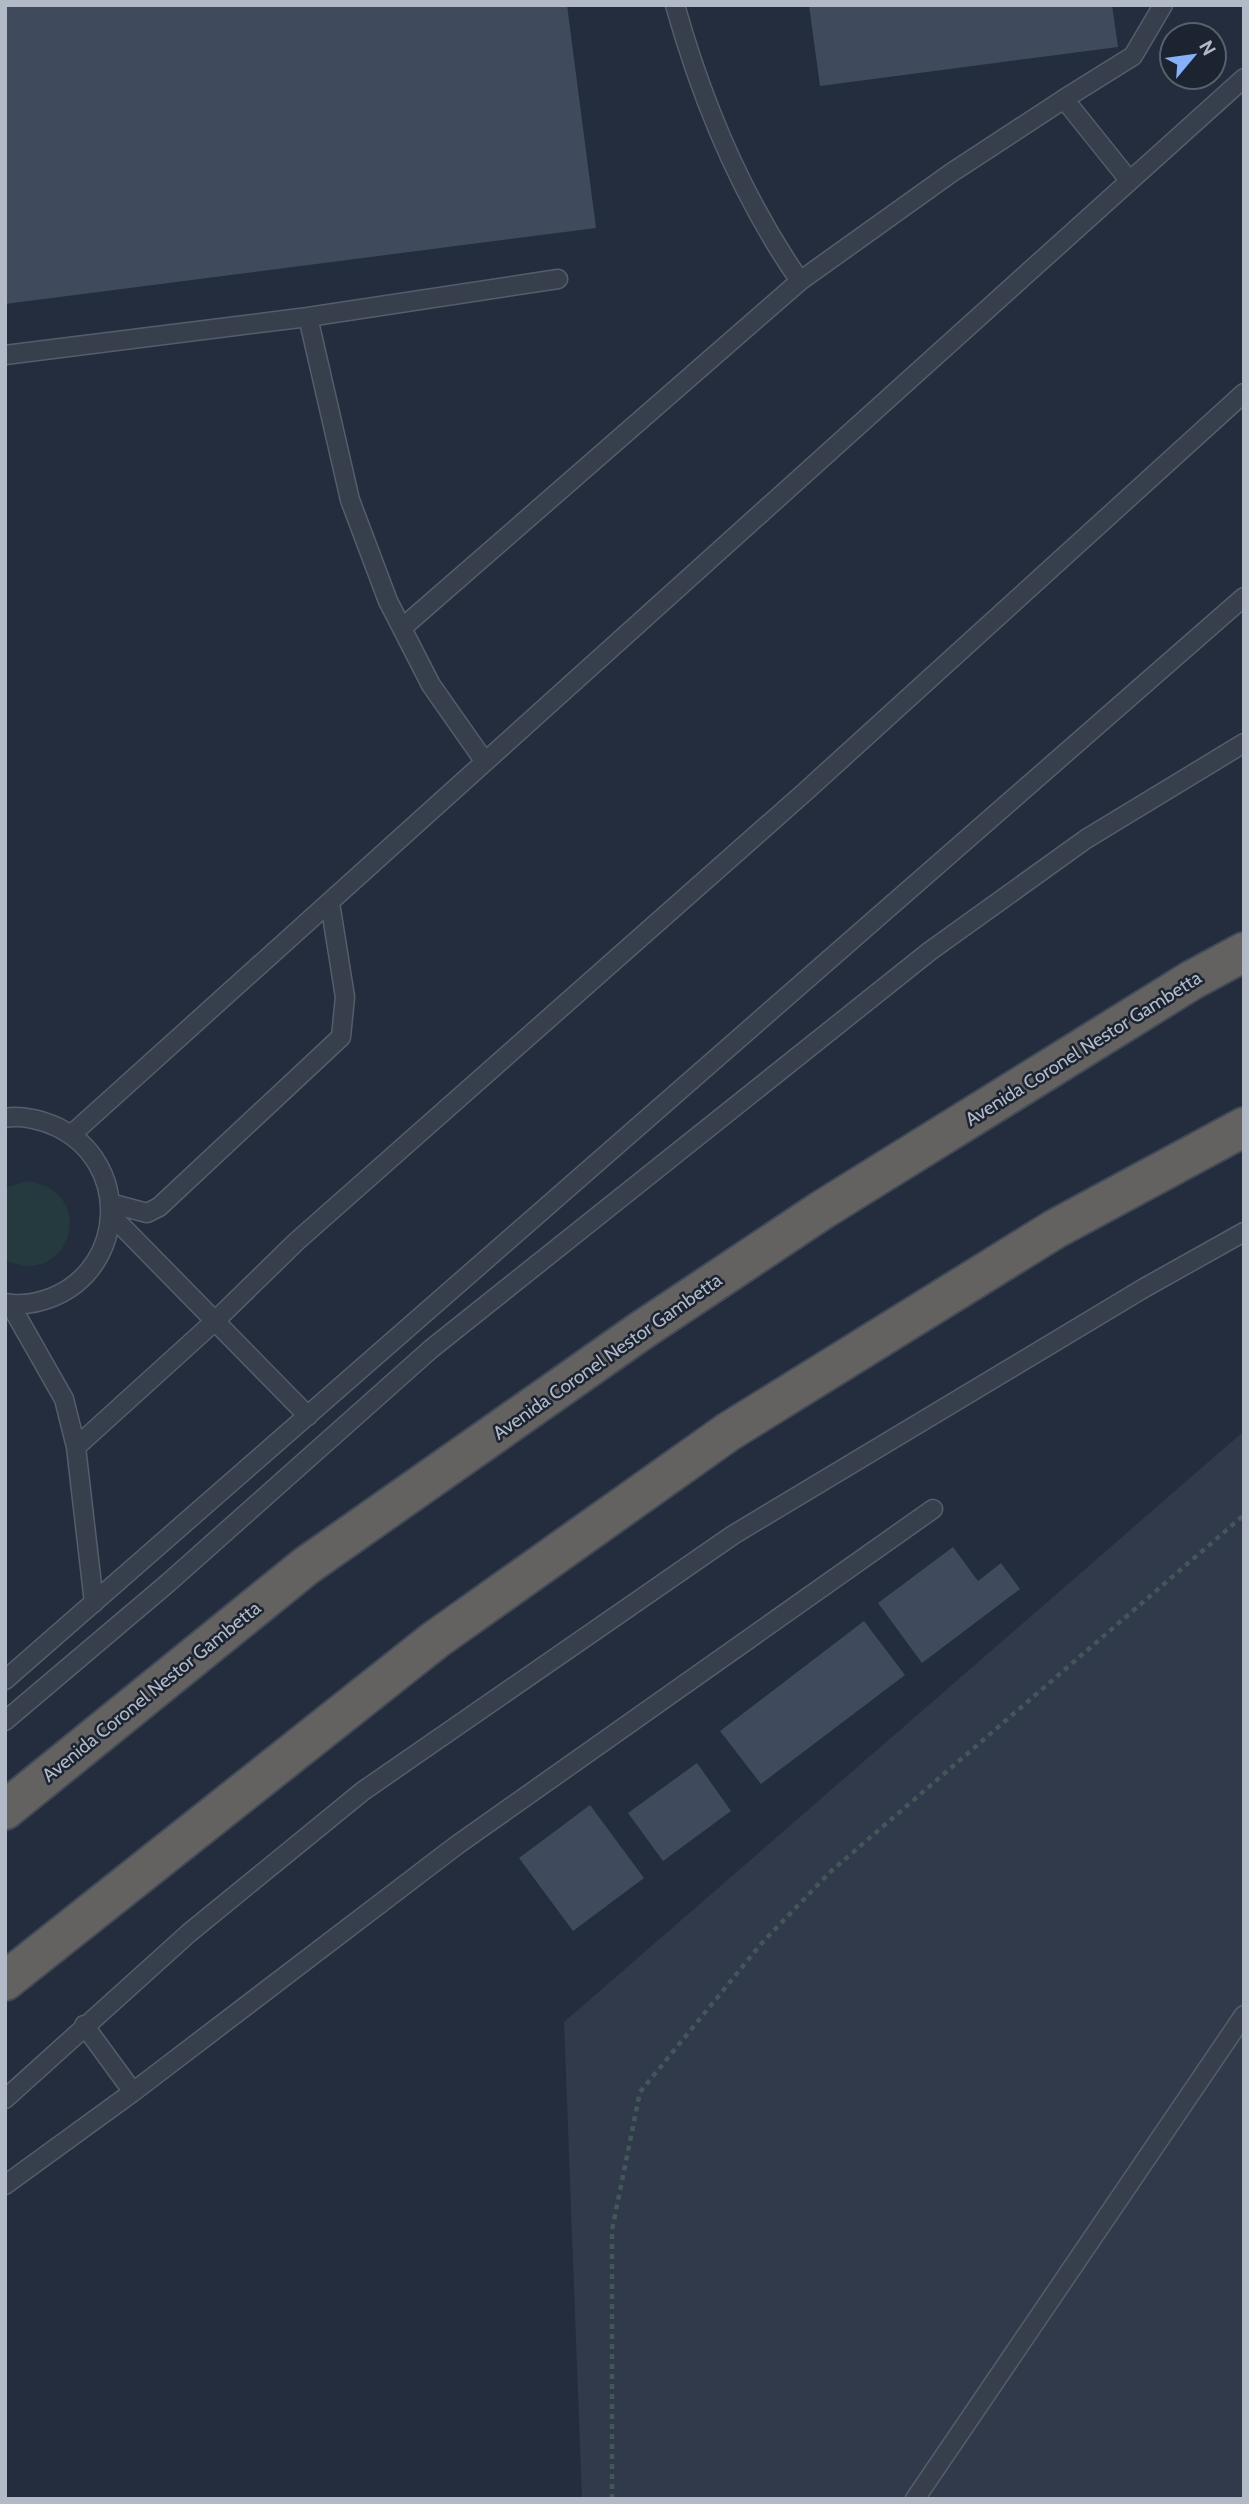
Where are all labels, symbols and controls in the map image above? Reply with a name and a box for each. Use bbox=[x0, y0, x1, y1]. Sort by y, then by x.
north arrow bbox=[1158, 21, 1228, 91]
text: N bbox=[1194, 37, 1221, 59]
street label: Avenida Coronel Nestor Gambetta bbox=[961, 966, 1206, 1131]
street label: Avenida Coronel Nestor Gambetta bbox=[488, 1268, 726, 1444]
street label: Avenida Coronel Nestor Gambetta bbox=[38, 1596, 265, 1787]

